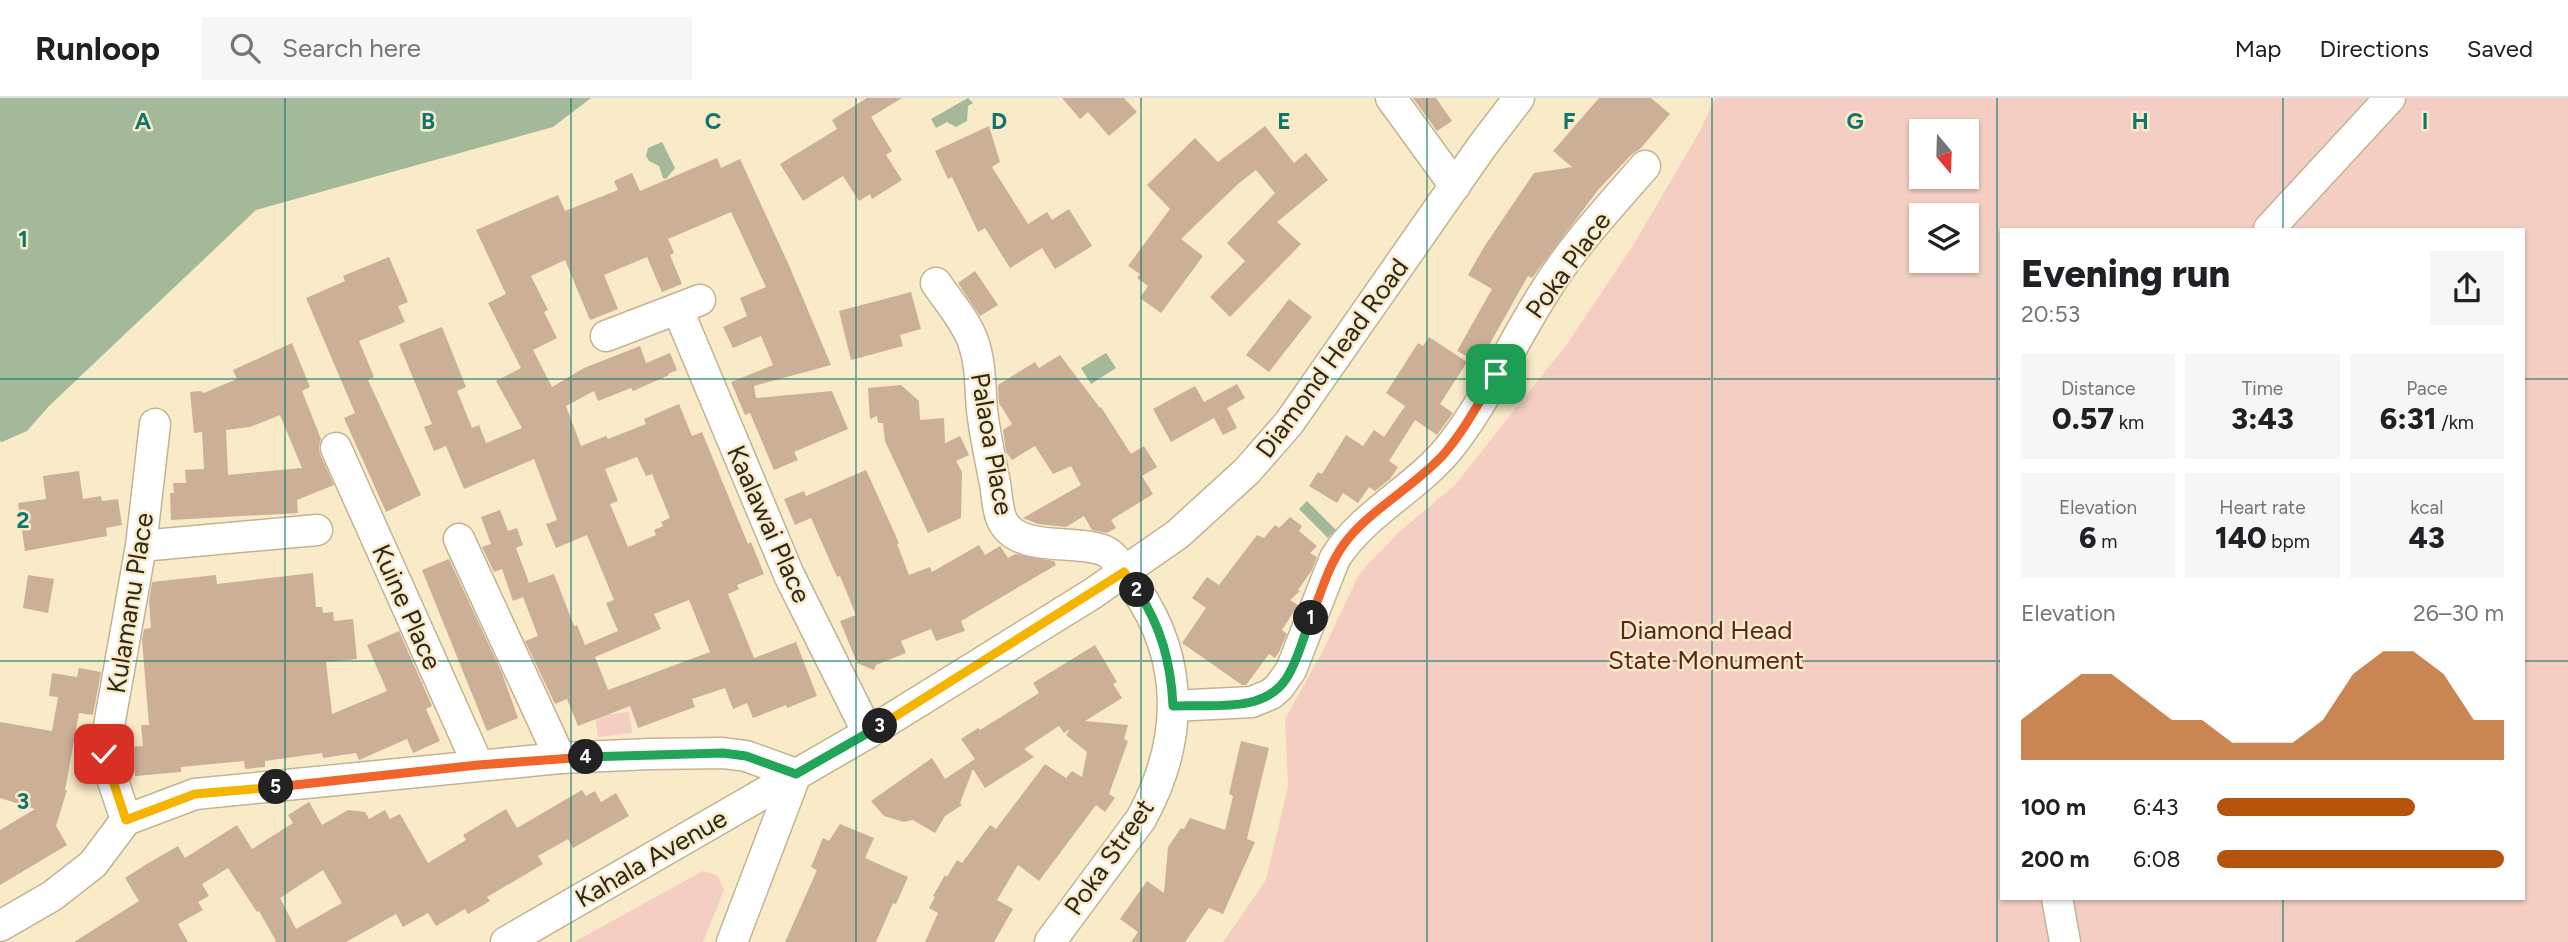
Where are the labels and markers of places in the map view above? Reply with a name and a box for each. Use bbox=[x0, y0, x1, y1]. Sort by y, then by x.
pin bbox=[1466, 344, 1526, 404]
pin: 2 bbox=[1120, 573, 1154, 608]
pin: 1 bbox=[1294, 601, 1328, 636]
pin: 3 bbox=[862, 708, 898, 744]
pin bbox=[74, 724, 134, 784]
pin: 4 bbox=[568, 740, 604, 774]
pin: 5 bbox=[258, 770, 294, 804]

